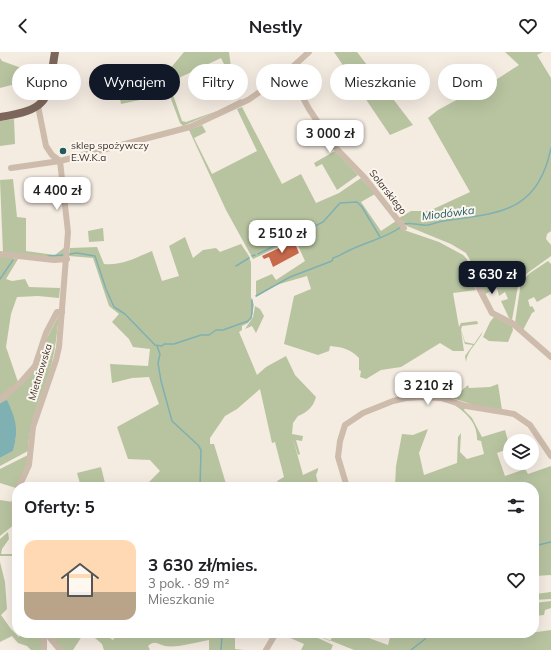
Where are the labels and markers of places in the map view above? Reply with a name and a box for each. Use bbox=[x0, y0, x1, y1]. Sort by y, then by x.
pin: 3 000 zł bbox=[289, 120, 371, 154]
place label: sklep spożywczy E.W.K.a bbox=[71, 139, 149, 164]
marker: sklep spożywczy E.W.K.a bbox=[58, 146, 68, 156]
pin: 4 400 zł bbox=[16, 177, 98, 211]
pin: 2 510 zł bbox=[241, 220, 323, 254]
pin: 3 630 zł bbox=[451, 261, 533, 295]
pin: 3 210 zł bbox=[387, 372, 469, 406]

